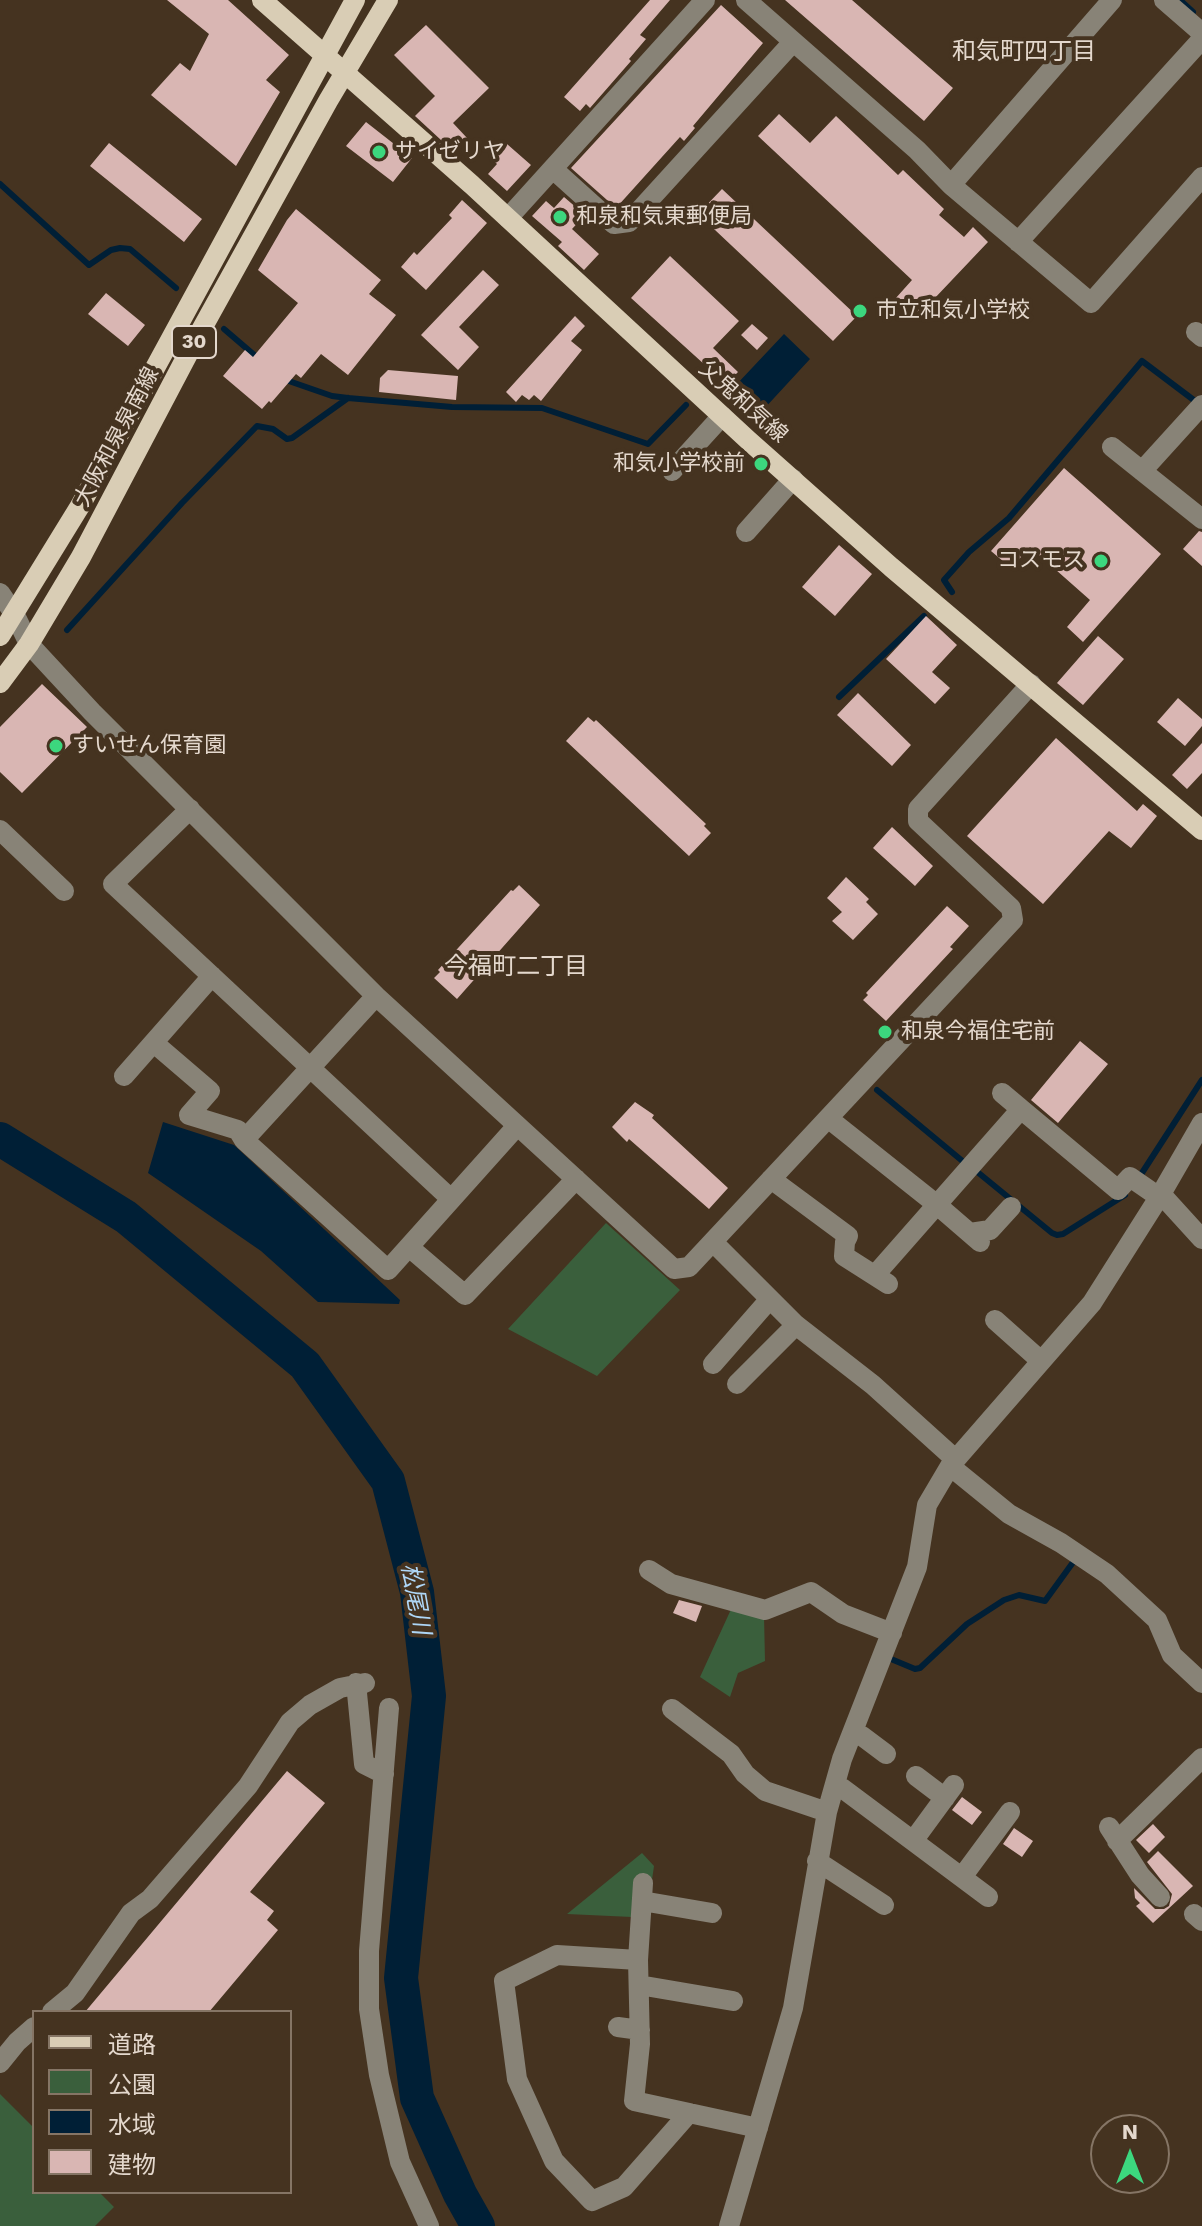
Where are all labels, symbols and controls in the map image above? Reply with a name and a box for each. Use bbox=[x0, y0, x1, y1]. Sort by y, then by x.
district label: 和気町四丁目 bbox=[952, 38, 1096, 66]
place label: サイゼリヤ bbox=[395, 139, 505, 165]
marker: サイゼリヤ bbox=[370, 143, 388, 161]
place label: 和泉和気東郵便局 bbox=[576, 204, 752, 230]
marker: 和泉和気東郵便局 bbox=[551, 208, 569, 226]
place label: 市立和気小学校 bbox=[876, 298, 1030, 324]
marker: 市立和気小学校 bbox=[851, 302, 869, 320]
road number: 30 bbox=[172, 326, 216, 358]
street label: 父鬼和気線 bbox=[693, 355, 793, 449]
street label: 大阪和泉泉南線 bbox=[69, 363, 165, 511]
place label: 和気小学校前 bbox=[613, 451, 745, 477]
marker: 和気小学校前 bbox=[752, 455, 770, 473]
place label: コスモス bbox=[997, 548, 1085, 574]
marker: コスモス bbox=[1092, 552, 1110, 570]
place label: すいせん保育園 bbox=[72, 733, 226, 759]
marker: すいせん保育園 bbox=[47, 737, 65, 755]
district label: 今福町二丁目 bbox=[444, 953, 588, 981]
place label: 和泉今福住宅前 bbox=[901, 1019, 1055, 1045]
marker: 和泉今福住宅前 bbox=[876, 1023, 894, 1041]
water label: 松尾川 bbox=[395, 1561, 435, 1637]
legend bbox=[32, 2010, 292, 2194]
text: 道路 bbox=[108, 2031, 156, 2059]
text: 公園 bbox=[108, 2071, 156, 2099]
text: 水域 bbox=[108, 2111, 156, 2139]
north arrow bbox=[1090, 2114, 1170, 2194]
text: N bbox=[1122, 2119, 1138, 2144]
text: 建物 bbox=[108, 2151, 156, 2179]

